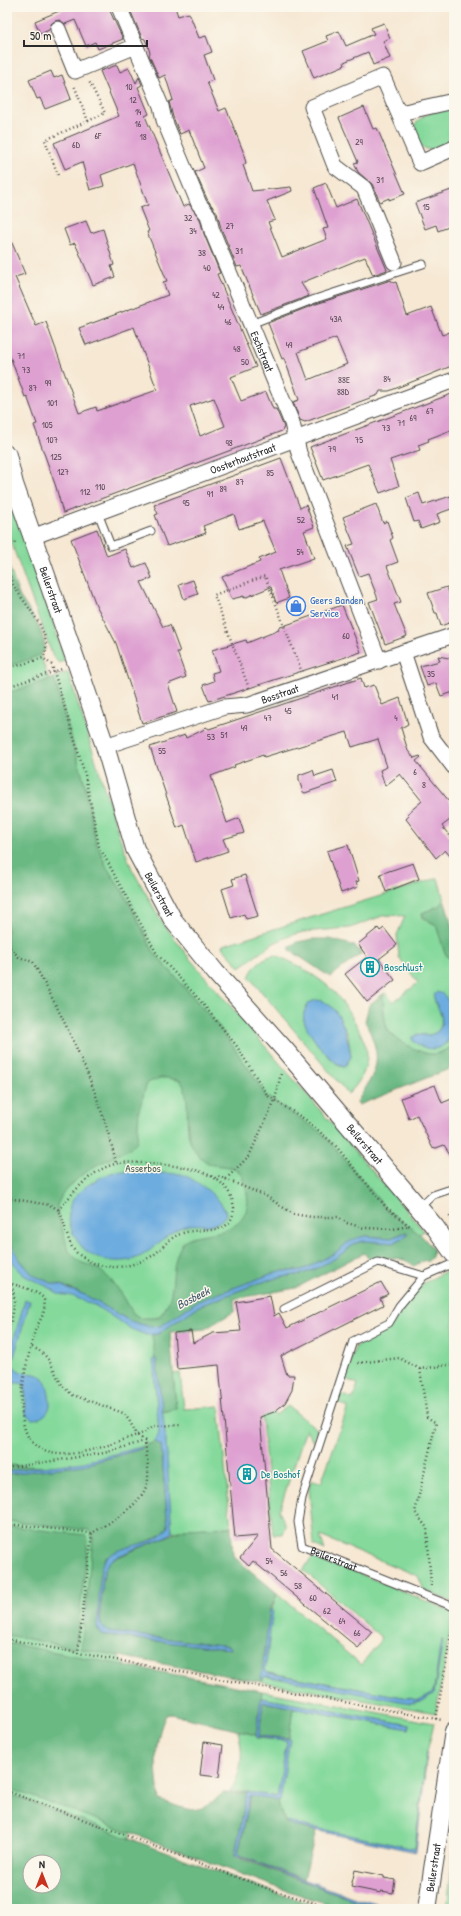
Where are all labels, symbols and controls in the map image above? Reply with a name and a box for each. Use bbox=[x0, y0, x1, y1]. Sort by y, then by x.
scale bar bbox=[24, 22, 147, 48]
text: 50 m bbox=[30, 27, 51, 44]
house number: 10 bbox=[125, 81, 133, 93]
house number: 12 bbox=[129, 94, 138, 106]
house number: 14 bbox=[135, 106, 142, 118]
house number: 16 bbox=[135, 118, 142, 130]
house number: 6F bbox=[95, 130, 102, 142]
house number: 18 bbox=[139, 131, 147, 143]
house number: 29 bbox=[355, 136, 363, 148]
house number: 6D bbox=[72, 139, 81, 151]
house number: 31 bbox=[376, 174, 384, 186]
house number: 15 bbox=[422, 201, 430, 213]
house number: 32 bbox=[184, 212, 193, 224]
house number: 27 bbox=[226, 220, 235, 232]
house number: 34 bbox=[189, 225, 197, 237]
house number: 31 bbox=[235, 245, 243, 257]
house number: 38 bbox=[198, 247, 206, 259]
house number: 40 bbox=[203, 262, 211, 274]
house number: 42 bbox=[212, 289, 221, 301]
house number: 44 bbox=[218, 301, 225, 313]
house number: 43A bbox=[330, 313, 343, 325]
house number: 46 bbox=[225, 316, 232, 328]
street label: Eschstraat bbox=[247, 329, 277, 374]
house number: 49 bbox=[286, 339, 293, 351]
house number: 48 bbox=[233, 343, 241, 355]
house number: 71 bbox=[17, 350, 25, 362]
house number: 50 bbox=[241, 356, 249, 368]
house number: 73 bbox=[22, 364, 30, 376]
house number: 84 bbox=[383, 373, 391, 385]
house number: 88E bbox=[338, 374, 350, 386]
house number: 99 bbox=[45, 377, 52, 389]
house number: 87 bbox=[29, 382, 38, 394]
house number: 88D bbox=[337, 386, 350, 398]
house number: 101 bbox=[47, 397, 57, 409]
house number: 67 bbox=[426, 405, 435, 417]
house number: 69 bbox=[410, 412, 417, 424]
house number: 71 bbox=[397, 417, 405, 429]
house number: 105 bbox=[41, 419, 53, 431]
house number: 73 bbox=[382, 422, 390, 434]
house number: 107 bbox=[46, 434, 58, 446]
house number: 75 bbox=[355, 434, 363, 446]
house number: 98 bbox=[225, 437, 233, 449]
street label: Oosterhoutstraat bbox=[208, 440, 278, 477]
house number: 79 bbox=[328, 443, 337, 455]
house number: 125 bbox=[50, 451, 62, 463]
house number: 127 bbox=[57, 466, 70, 478]
house number: 85 bbox=[266, 467, 274, 479]
house number: 87 bbox=[236, 476, 245, 488]
house number: 110 bbox=[95, 481, 105, 493]
house number: 89 bbox=[219, 483, 227, 495]
house number: 112 bbox=[80, 486, 91, 498]
house number: 91 bbox=[207, 488, 213, 500]
house number: 95 bbox=[182, 497, 190, 509]
house number: 52 bbox=[297, 514, 306, 526]
house number: 54 bbox=[296, 546, 304, 558]
street label: Beilerstraat bbox=[36, 565, 66, 615]
place label: Geers Banden Service bbox=[310, 593, 364, 620]
shop icon: Geers Banden Service bbox=[285, 595, 307, 617]
house number: 60 bbox=[342, 630, 350, 642]
house number: 35 bbox=[427, 668, 435, 680]
street label: Bosstraat bbox=[259, 681, 301, 707]
house number: 41 bbox=[332, 691, 338, 703]
house number: 45 bbox=[284, 705, 292, 717]
house number: 47 bbox=[264, 712, 272, 724]
house number: 4 bbox=[394, 712, 398, 724]
house number: 49 bbox=[241, 722, 248, 734]
house number: 51 bbox=[220, 729, 228, 741]
house number: 53 bbox=[207, 731, 215, 743]
house number: 55 bbox=[158, 745, 166, 757]
house number: 6 bbox=[413, 766, 417, 778]
house number: 8 bbox=[422, 779, 426, 791]
street label: Beilerstraat bbox=[142, 870, 177, 919]
building icon: Boschlust bbox=[359, 956, 381, 978]
place label: Boschlust bbox=[384, 960, 423, 974]
street label: Beilerstraat bbox=[344, 1121, 386, 1167]
park label: Asserbos bbox=[125, 1161, 161, 1175]
water label: Bosbeek bbox=[173, 1282, 213, 1313]
building icon: De Boshof bbox=[236, 1463, 258, 1485]
place label: De Boshof bbox=[261, 1467, 300, 1481]
street label: Beilerstraat bbox=[309, 1543, 359, 1574]
house number: 54 bbox=[265, 1555, 273, 1567]
house number: 56 bbox=[280, 1567, 288, 1579]
house number: 58 bbox=[294, 1580, 302, 1592]
house number: 60 bbox=[309, 1592, 317, 1604]
house number: 62 bbox=[323, 1605, 332, 1617]
house number: 64 bbox=[339, 1615, 346, 1627]
house number: 66 bbox=[353, 1627, 361, 1639]
street label: Beilerstraat bbox=[423, 1842, 444, 1893]
north arrow bbox=[22, 1854, 62, 1894]
text: N bbox=[39, 1857, 45, 1871]

